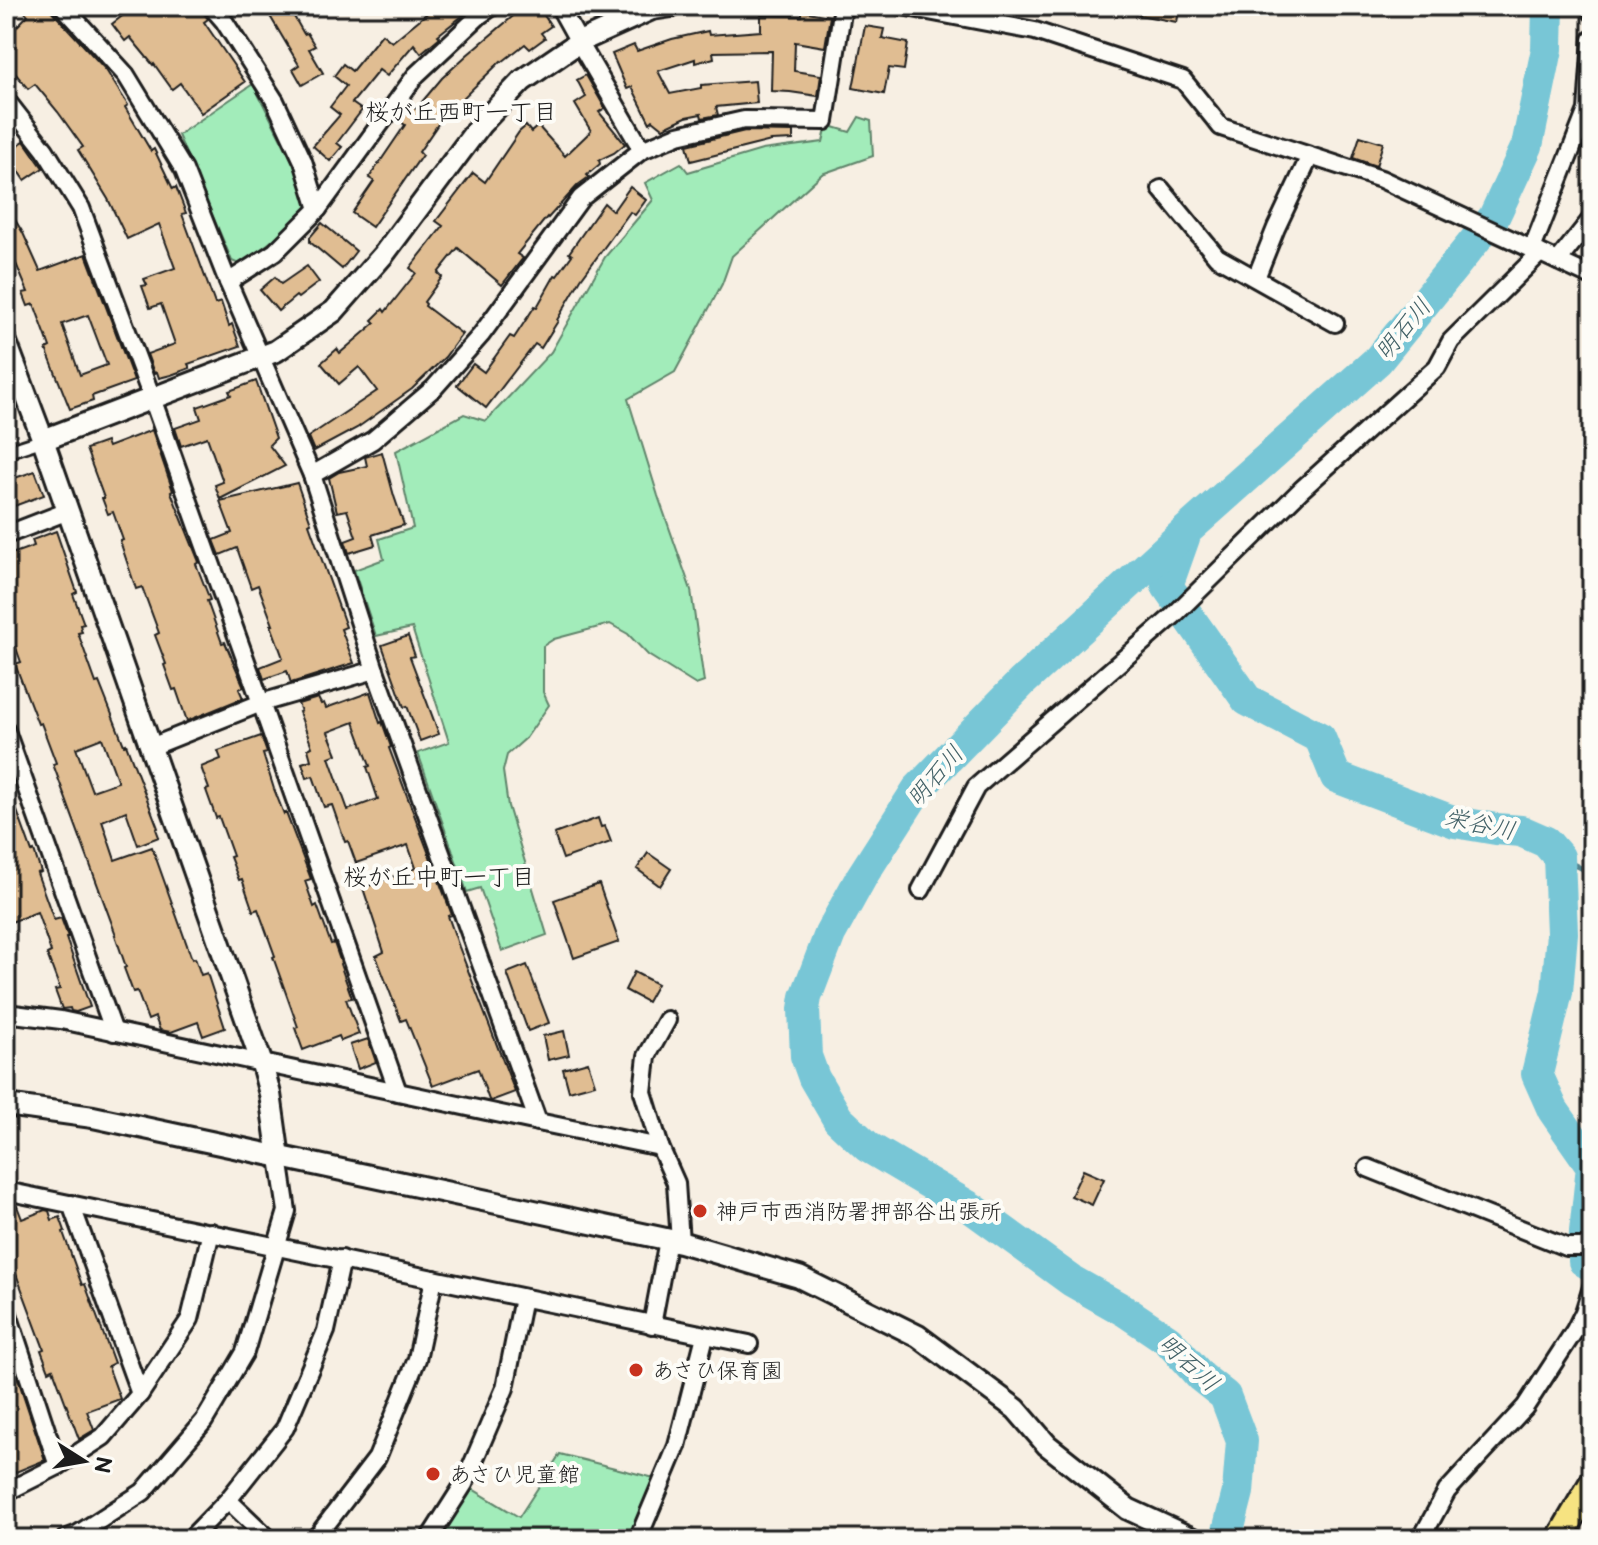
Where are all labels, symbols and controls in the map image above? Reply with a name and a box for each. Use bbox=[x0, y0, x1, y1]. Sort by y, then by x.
district label: 桜が丘西町一丁目 bbox=[365, 98, 557, 127]
water label: 明石川 bbox=[1369, 292, 1438, 366]
water label: 明石川 bbox=[901, 740, 970, 813]
water label: 栄谷川 bbox=[1442, 803, 1518, 846]
district label: 桜が丘中町一丁目 bbox=[343, 863, 535, 892]
place label: 神戸市西消防署押部谷出張所 bbox=[716, 1199, 1002, 1226]
marker: 神戸市西消防署押部谷出張所 bbox=[691, 1202, 709, 1220]
water label: 明石川 bbox=[1152, 1329, 1225, 1398]
place label: あさひ保育園 bbox=[652, 1358, 783, 1385]
marker: あさひ保育園 bbox=[627, 1361, 645, 1379]
north arrow bbox=[44, 1421, 124, 1501]
text: N bbox=[87, 1454, 117, 1475]
place label: あさひ児童館 bbox=[449, 1462, 580, 1489]
marker: あさひ児童館 bbox=[424, 1465, 442, 1483]

